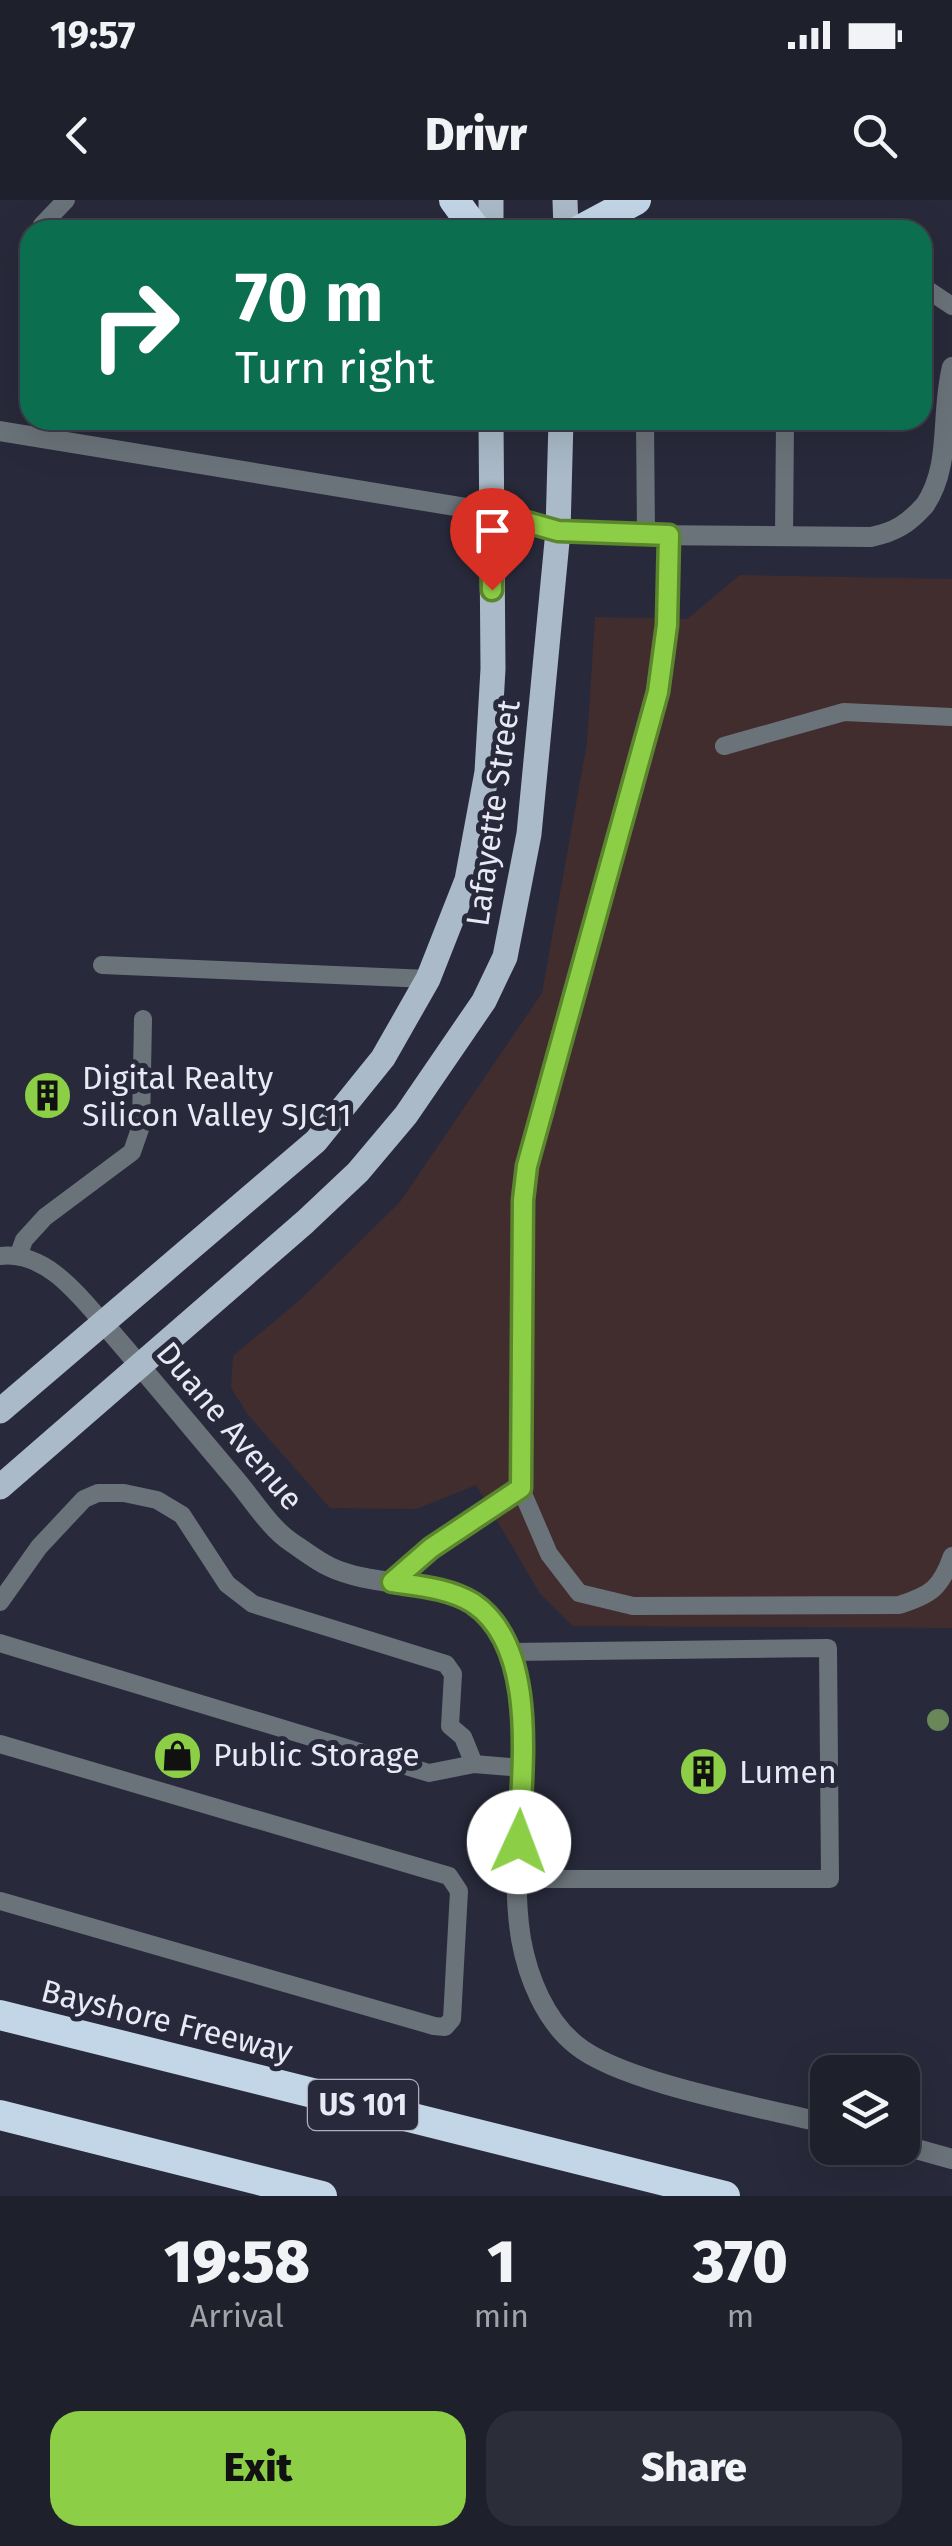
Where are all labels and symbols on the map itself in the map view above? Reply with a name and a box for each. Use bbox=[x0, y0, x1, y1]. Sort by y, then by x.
pin bbox=[450, 488, 535, 591]
street label: Lafayette Street bbox=[458, 697, 528, 929]
place label: Digital Realty Silicon Valley SJC11 bbox=[82, 1059, 352, 1134]
building icon: Digital Realty Silicon Valley SJC11 bbox=[21, 1070, 73, 1122]
street label: Duane Avenue bbox=[149, 1334, 311, 1518]
shop icon: Public Storage bbox=[152, 1729, 204, 1781]
place label: Public Storage bbox=[213, 1736, 420, 1774]
building icon: Lumen bbox=[678, 1746, 730, 1798]
place label: Lumen bbox=[739, 1753, 837, 1791]
position arrow bbox=[467, 1790, 571, 1894]
street label: Bayshore Freeway bbox=[37, 1971, 297, 2071]
road number: US 101 bbox=[308, 2080, 418, 2130]

